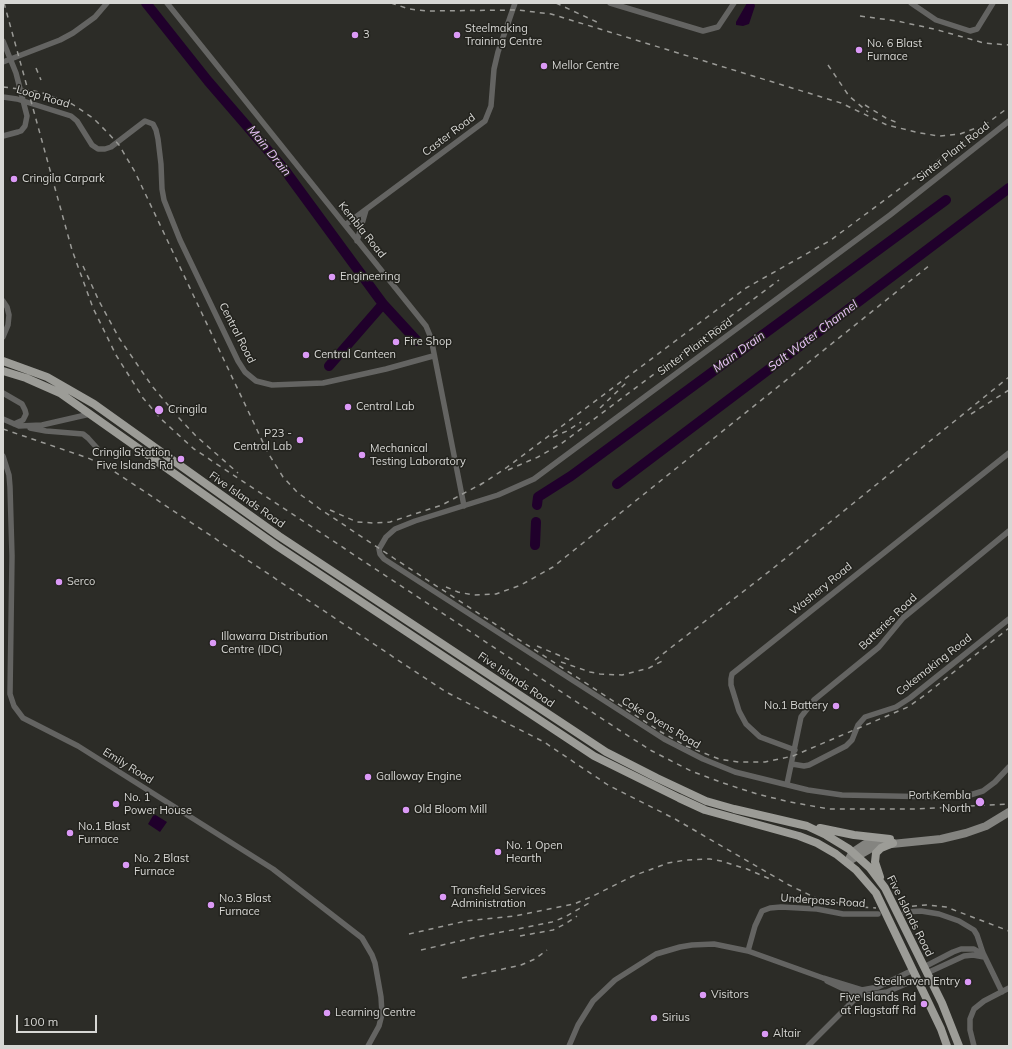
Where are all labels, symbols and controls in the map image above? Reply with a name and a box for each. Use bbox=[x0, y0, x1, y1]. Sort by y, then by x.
place label: Steelmaking Training Centre bbox=[465, 22, 542, 48]
place label: 3 bbox=[363, 28, 370, 42]
marker: 3 bbox=[350, 30, 360, 40]
marker: Steelmaking Training Centre bbox=[452, 30, 462, 40]
place label: No. 6 Blast Furnace bbox=[867, 37, 922, 63]
marker: No. 6 Blast Furnace bbox=[854, 45, 864, 55]
place label: Mellor Centre bbox=[552, 59, 619, 73]
marker: Mellor Centre bbox=[539, 61, 549, 71]
street label: Loop Road bbox=[15, 83, 71, 111]
street label: Caster Road bbox=[420, 111, 478, 159]
street label: Sinter Plant Road bbox=[914, 119, 992, 185]
water label: Main Drain bbox=[244, 123, 294, 179]
place label: Cringila Carpark bbox=[22, 172, 105, 186]
marker: Cringila Carpark bbox=[9, 174, 19, 184]
street label: Kembla Road bbox=[335, 199, 389, 261]
place label: Engineering bbox=[340, 270, 400, 284]
marker: Engineering bbox=[327, 272, 337, 282]
water label: Salt Water Channel bbox=[765, 298, 861, 374]
street label: Central Road bbox=[216, 300, 258, 366]
street label: Sinter Plant Road bbox=[655, 315, 735, 379]
water label: Main Drain bbox=[710, 328, 768, 376]
place label: Fire Shop bbox=[404, 335, 452, 349]
marker: Fire Shop bbox=[391, 337, 401, 347]
place label: Central Canteen bbox=[314, 348, 396, 362]
marker: Central Canteen bbox=[301, 350, 311, 360]
place label: Central Lab bbox=[356, 400, 415, 414]
marker: Central Lab bbox=[343, 402, 353, 412]
place label: Cringila bbox=[168, 403, 207, 417]
marker: Cringila bbox=[153, 404, 165, 416]
place label: P23 - Central Lab bbox=[233, 427, 292, 453]
marker: P23 - Central Lab bbox=[295, 435, 305, 445]
place label: Mechanical Testing Laboratory bbox=[370, 442, 466, 468]
place label: Cringila Station, Five Islands Rd bbox=[92, 446, 173, 472]
marker: Mechanical Testing Laboratory bbox=[357, 450, 367, 460]
marker: Cringila Station, Five Islands Rd bbox=[176, 454, 186, 464]
street label: Five Islands Road bbox=[207, 469, 287, 531]
street label: Washery Road bbox=[787, 560, 855, 618]
place label: Serco bbox=[67, 575, 95, 589]
marker: Serco bbox=[54, 577, 64, 587]
street label: Batteries Road bbox=[856, 591, 920, 653]
place label: Illawarra Distribution Centre (IDC) bbox=[221, 630, 328, 656]
street label: Cokemaking Road bbox=[894, 631, 974, 699]
marker: Illawarra Distribution Centre (IDC) bbox=[208, 638, 218, 648]
street label: Five Islands Road bbox=[475, 650, 557, 710]
street label: Coke Ovens Road bbox=[619, 694, 703, 752]
place label: No.1 Battery bbox=[764, 699, 828, 713]
marker: No.1 Battery bbox=[831, 701, 841, 711]
street label: Emily Road bbox=[100, 745, 156, 787]
place label: Galloway Engine bbox=[376, 770, 461, 784]
marker: Galloway Engine bbox=[363, 772, 373, 782]
place label: Port Kembla North bbox=[908, 789, 971, 815]
place label: No. 1 Power House bbox=[124, 791, 192, 817]
marker: Port Kembla North bbox=[974, 796, 986, 808]
marker: No. 1 Power House bbox=[111, 799, 121, 809]
place label: Old Bloom Mill bbox=[414, 803, 487, 817]
marker: Old Bloom Mill bbox=[401, 805, 411, 815]
place label: No.1 Blast Furnace bbox=[78, 820, 130, 846]
marker: No.1 Blast Furnace bbox=[65, 828, 75, 838]
place label: No. 1 Open Hearth bbox=[506, 839, 563, 865]
marker: No. 1 Open Hearth bbox=[493, 847, 503, 857]
place label: No. 2 Blast Furnace bbox=[134, 852, 189, 878]
marker: No. 2 Blast Furnace bbox=[121, 860, 131, 870]
street label: Five Islands Road bbox=[884, 873, 936, 959]
place label: Transfield Services Administration bbox=[451, 884, 546, 910]
street label: Underpass Road bbox=[780, 891, 866, 911]
place label: No.3 Blast Furnace bbox=[219, 892, 271, 918]
marker: Transfield Services Administration bbox=[438, 892, 448, 902]
marker: No.3 Blast Furnace bbox=[206, 900, 216, 910]
place label: Steelhaven Entry bbox=[874, 975, 960, 989]
marker: Steelhaven Entry bbox=[963, 977, 973, 987]
place label: Visitors bbox=[711, 988, 749, 1002]
marker: Visitors bbox=[698, 990, 708, 1000]
place label: Five Islands Rd at Flagstaff Rd bbox=[840, 991, 916, 1017]
marker: Five Islands Rd at Flagstaff Rd bbox=[919, 999, 929, 1009]
place label: Learning Centre bbox=[335, 1006, 416, 1020]
scale bar bbox=[18, 1007, 99, 1033]
marker: Learning Centre bbox=[322, 1008, 332, 1018]
place label: Sirius bbox=[662, 1011, 690, 1025]
marker: Sirius bbox=[649, 1013, 659, 1023]
text: 100 m bbox=[23, 1014, 58, 1029]
place label: Altair bbox=[773, 1027, 801, 1041]
marker: Altair bbox=[760, 1029, 770, 1039]

